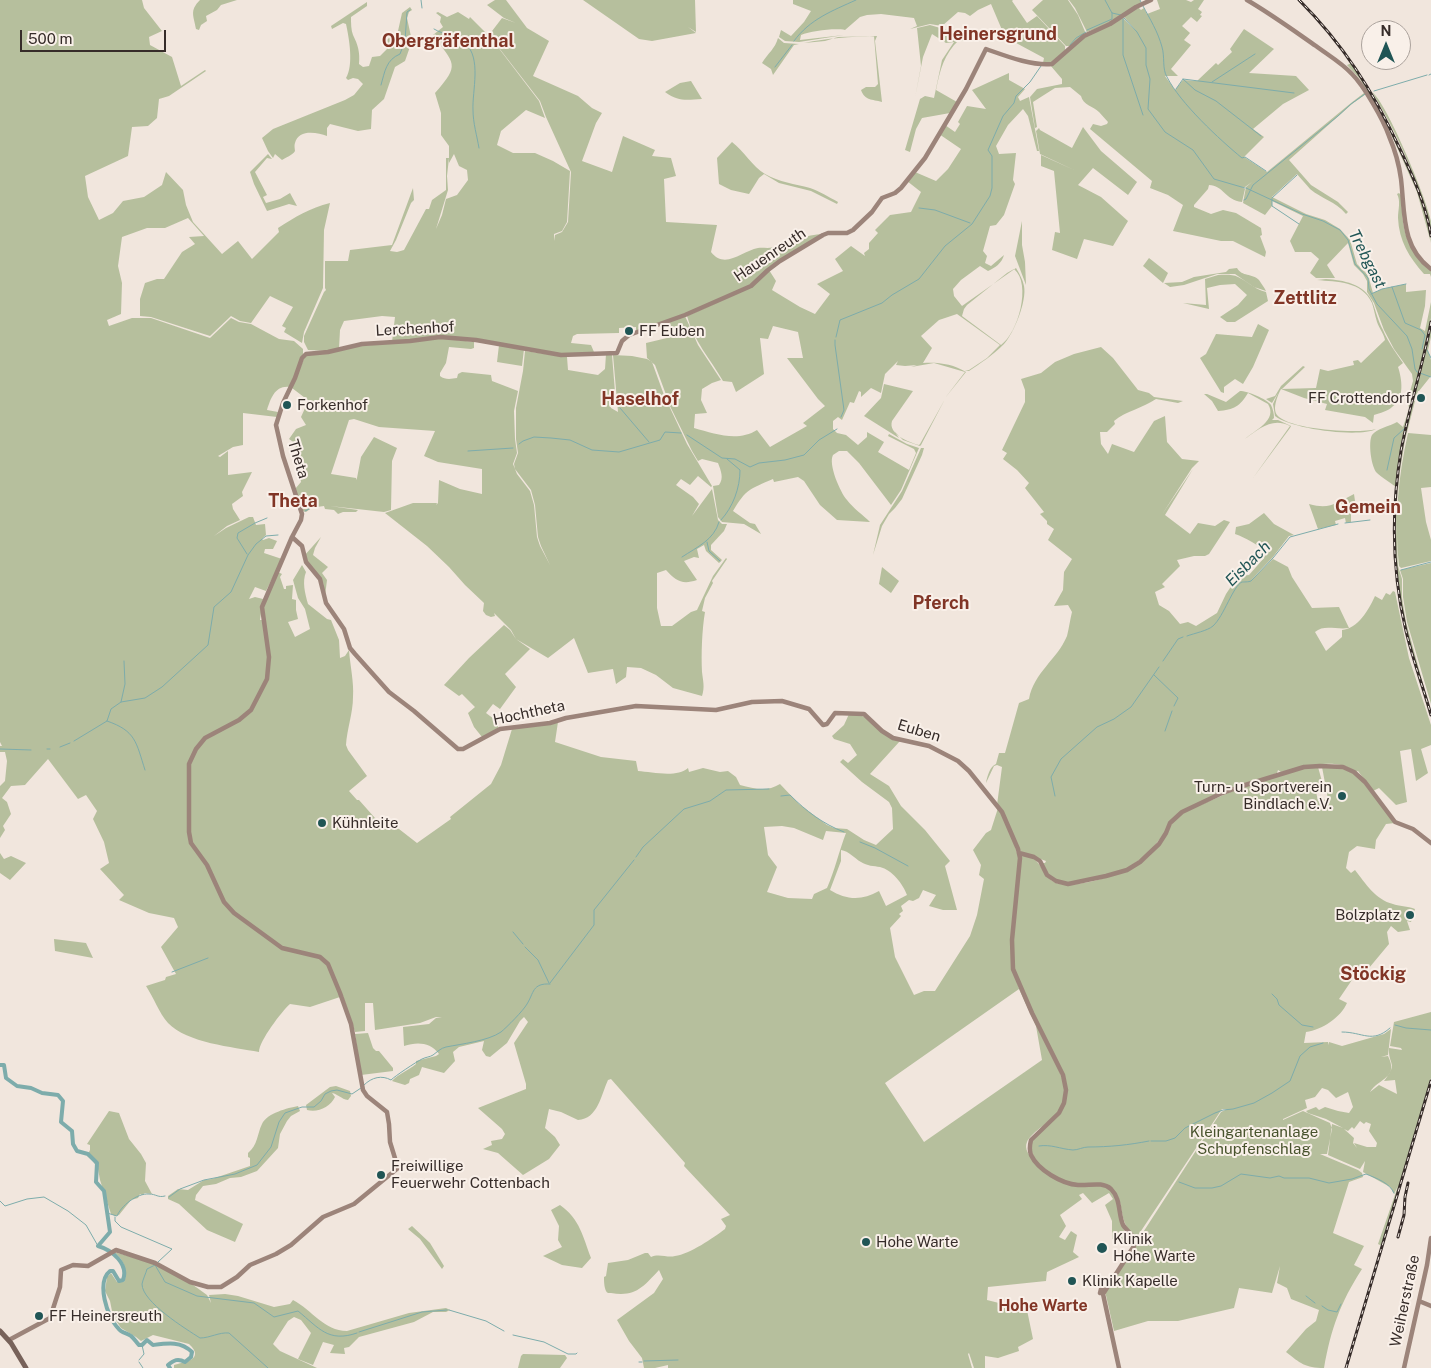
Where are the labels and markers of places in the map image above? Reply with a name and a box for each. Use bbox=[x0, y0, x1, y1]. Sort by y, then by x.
place label: FF Euben bbox=[639, 322, 705, 340]
marker: FF Euben bbox=[623, 325, 635, 337]
place label: FF Crottendorf bbox=[1308, 389, 1411, 407]
marker: FF Crottendorf bbox=[1415, 392, 1427, 404]
place label: Forkenhof bbox=[297, 396, 368, 414]
marker: Forkenhof bbox=[281, 399, 293, 411]
place label: Turn- u. Sportverein Bindlach e.V. bbox=[1194, 778, 1332, 813]
marker: Turn- u. Sportverein Bindlach e.V. bbox=[1336, 790, 1348, 802]
place label: Kühnleite bbox=[332, 814, 398, 832]
marker: Kühnleite bbox=[316, 817, 328, 829]
place label: Bolzplatz bbox=[1335, 906, 1400, 924]
marker: Bolzplatz bbox=[1404, 909, 1416, 921]
place label: Freiwillige Feuerwehr Cottenbach bbox=[391, 1157, 550, 1192]
marker: Freiwillige Feuerwehr Cottenbach bbox=[375, 1169, 387, 1181]
place label: Klinik Hohe Warte bbox=[1113, 1230, 1195, 1265]
place label: Hohe Warte bbox=[876, 1233, 958, 1251]
marker: Hohe Warte bbox=[860, 1236, 872, 1248]
marker: Klinik Hohe Warte bbox=[1095, 1241, 1109, 1255]
place label: Klinik Kapelle bbox=[1082, 1272, 1178, 1290]
marker: Klinik Kapelle bbox=[1066, 1275, 1078, 1287]
place label: FF Heinersreuth bbox=[49, 1307, 162, 1325]
marker: FF Heinersreuth bbox=[33, 1310, 45, 1322]

